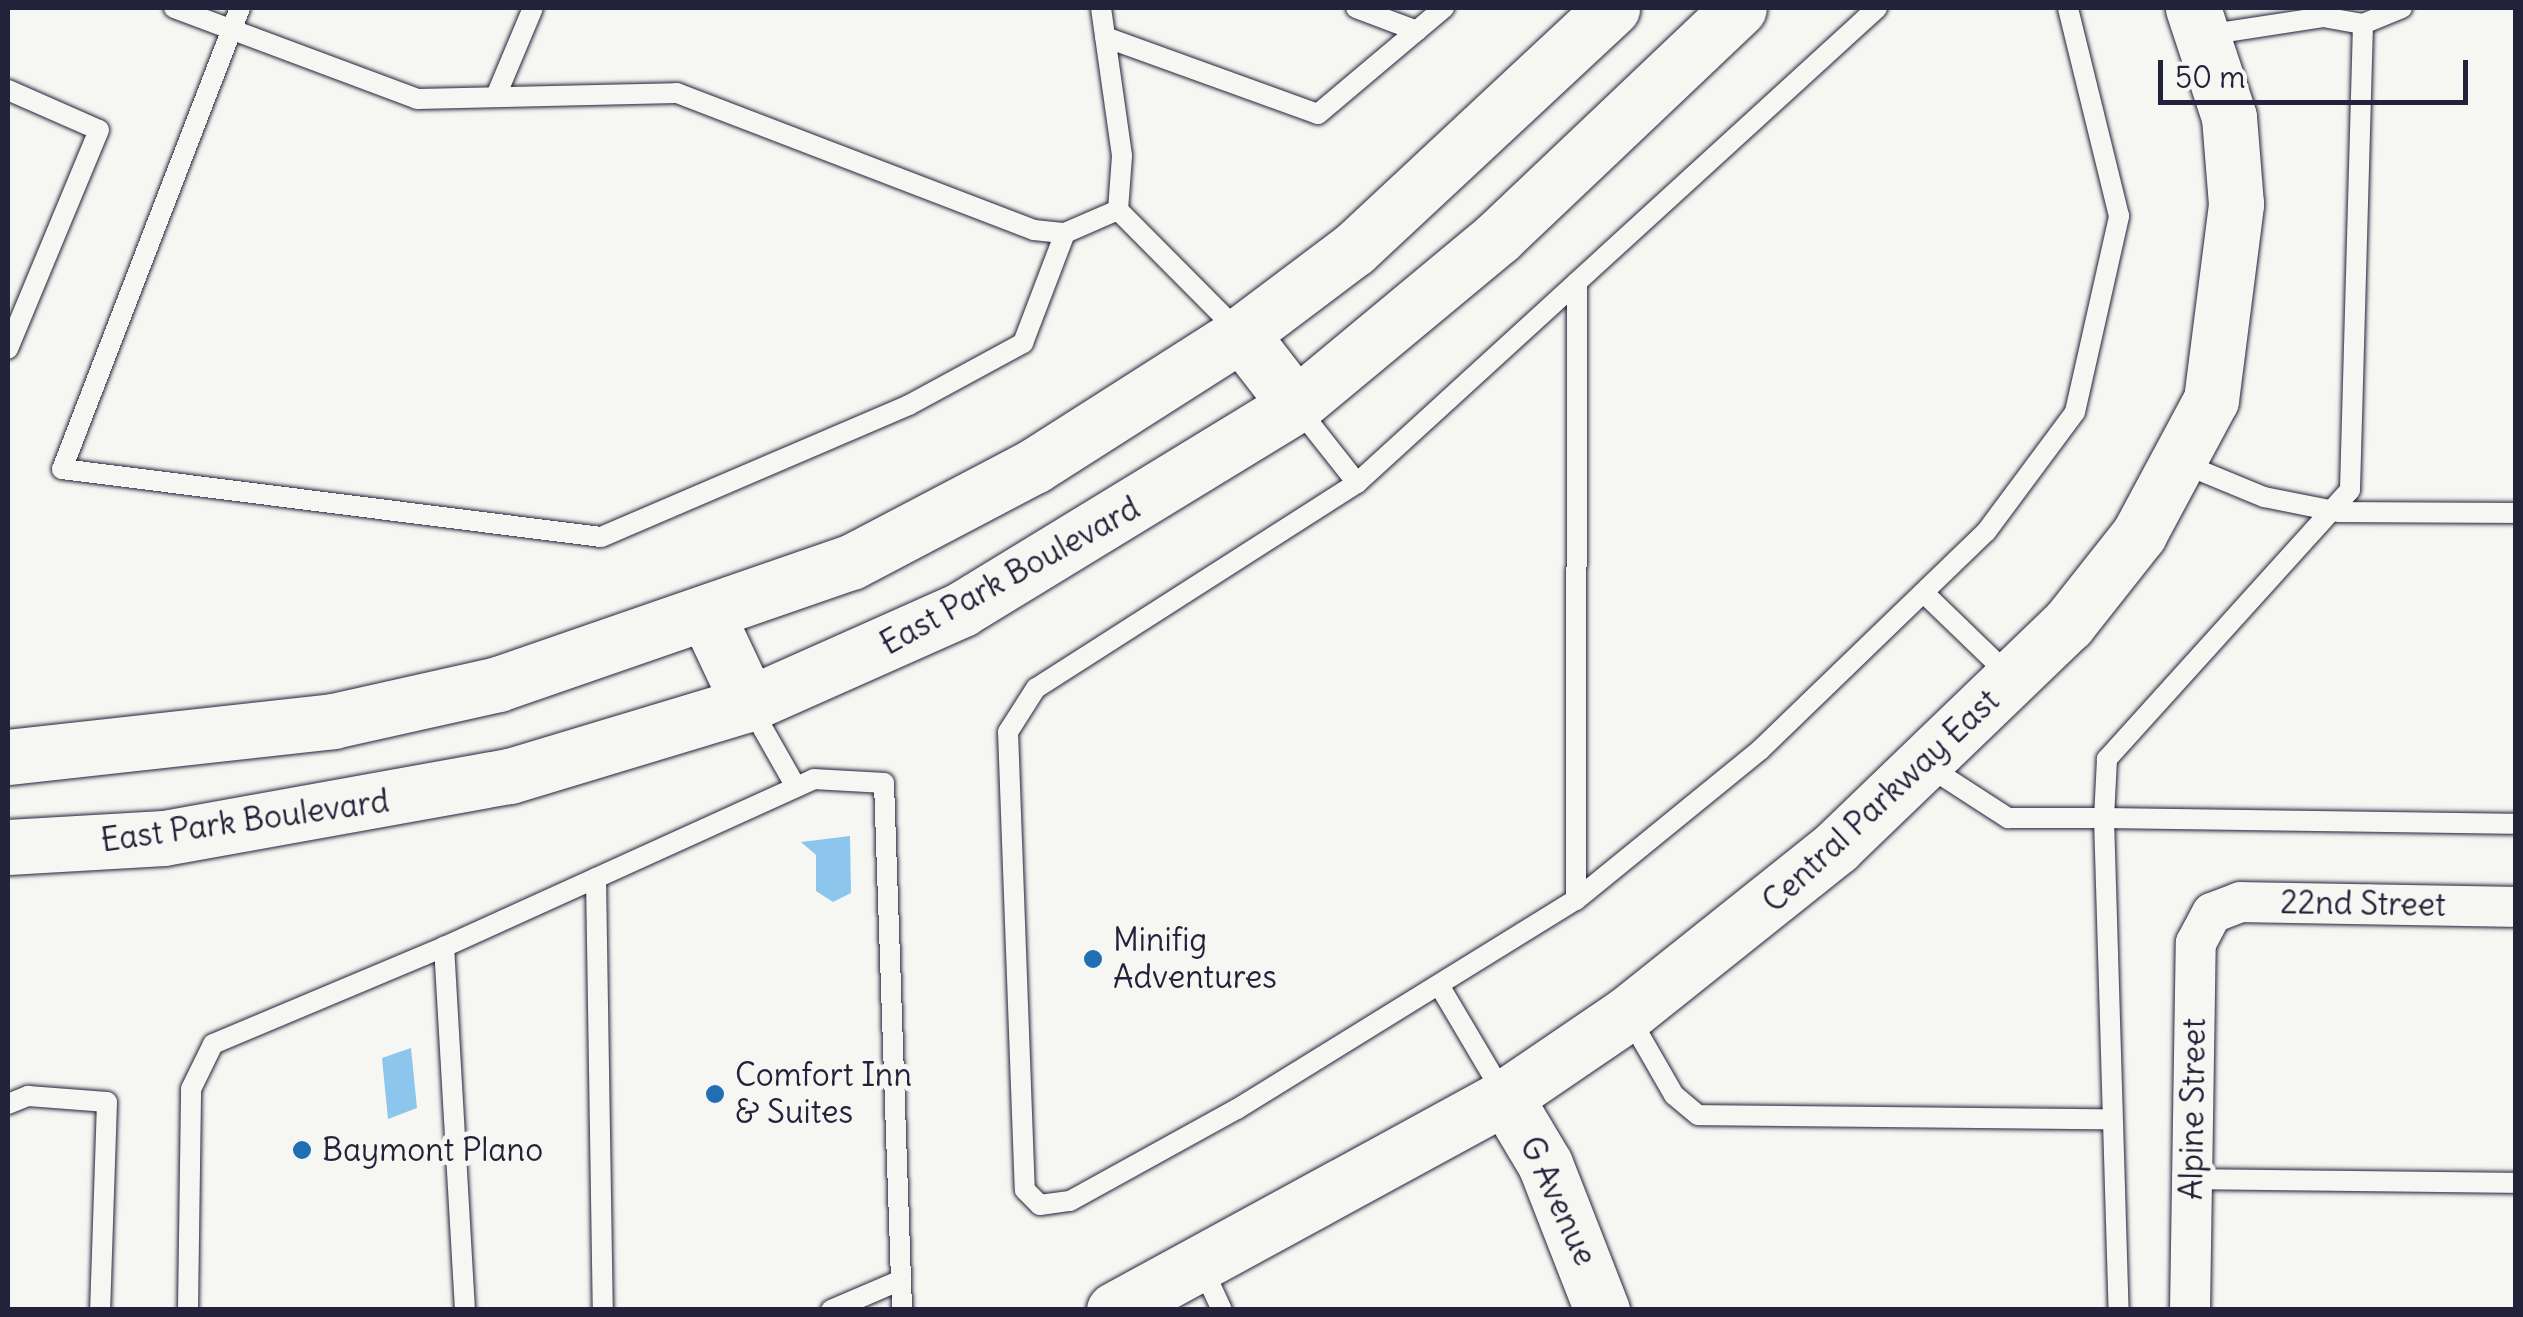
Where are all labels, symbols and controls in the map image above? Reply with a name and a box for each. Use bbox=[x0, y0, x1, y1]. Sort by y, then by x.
scale bar bbox=[2163, 40, 2473, 102]
text: 50 m bbox=[2175, 58, 2245, 96]
street label: East Park Boulevard bbox=[874, 489, 1146, 663]
street label: Central Parkway East bbox=[1755, 681, 2007, 921]
street label: East Park Boulevard bbox=[98, 782, 392, 860]
street label: 22nd Street bbox=[2280, 883, 2446, 925]
place label: Minifig Adventures bbox=[1113, 922, 1277, 997]
marker: Minifig Adventures bbox=[1082, 948, 1104, 970]
street label: Alpine Street bbox=[2172, 1018, 2214, 1200]
place label: Comfort Inn & Suites bbox=[735, 1057, 912, 1132]
marker: Comfort Inn & Suites bbox=[704, 1083, 726, 1105]
street label: G Avenue bbox=[1511, 1130, 1605, 1272]
place label: Baymont Plano bbox=[322, 1131, 543, 1169]
marker: Baymont Plano bbox=[291, 1139, 313, 1161]

